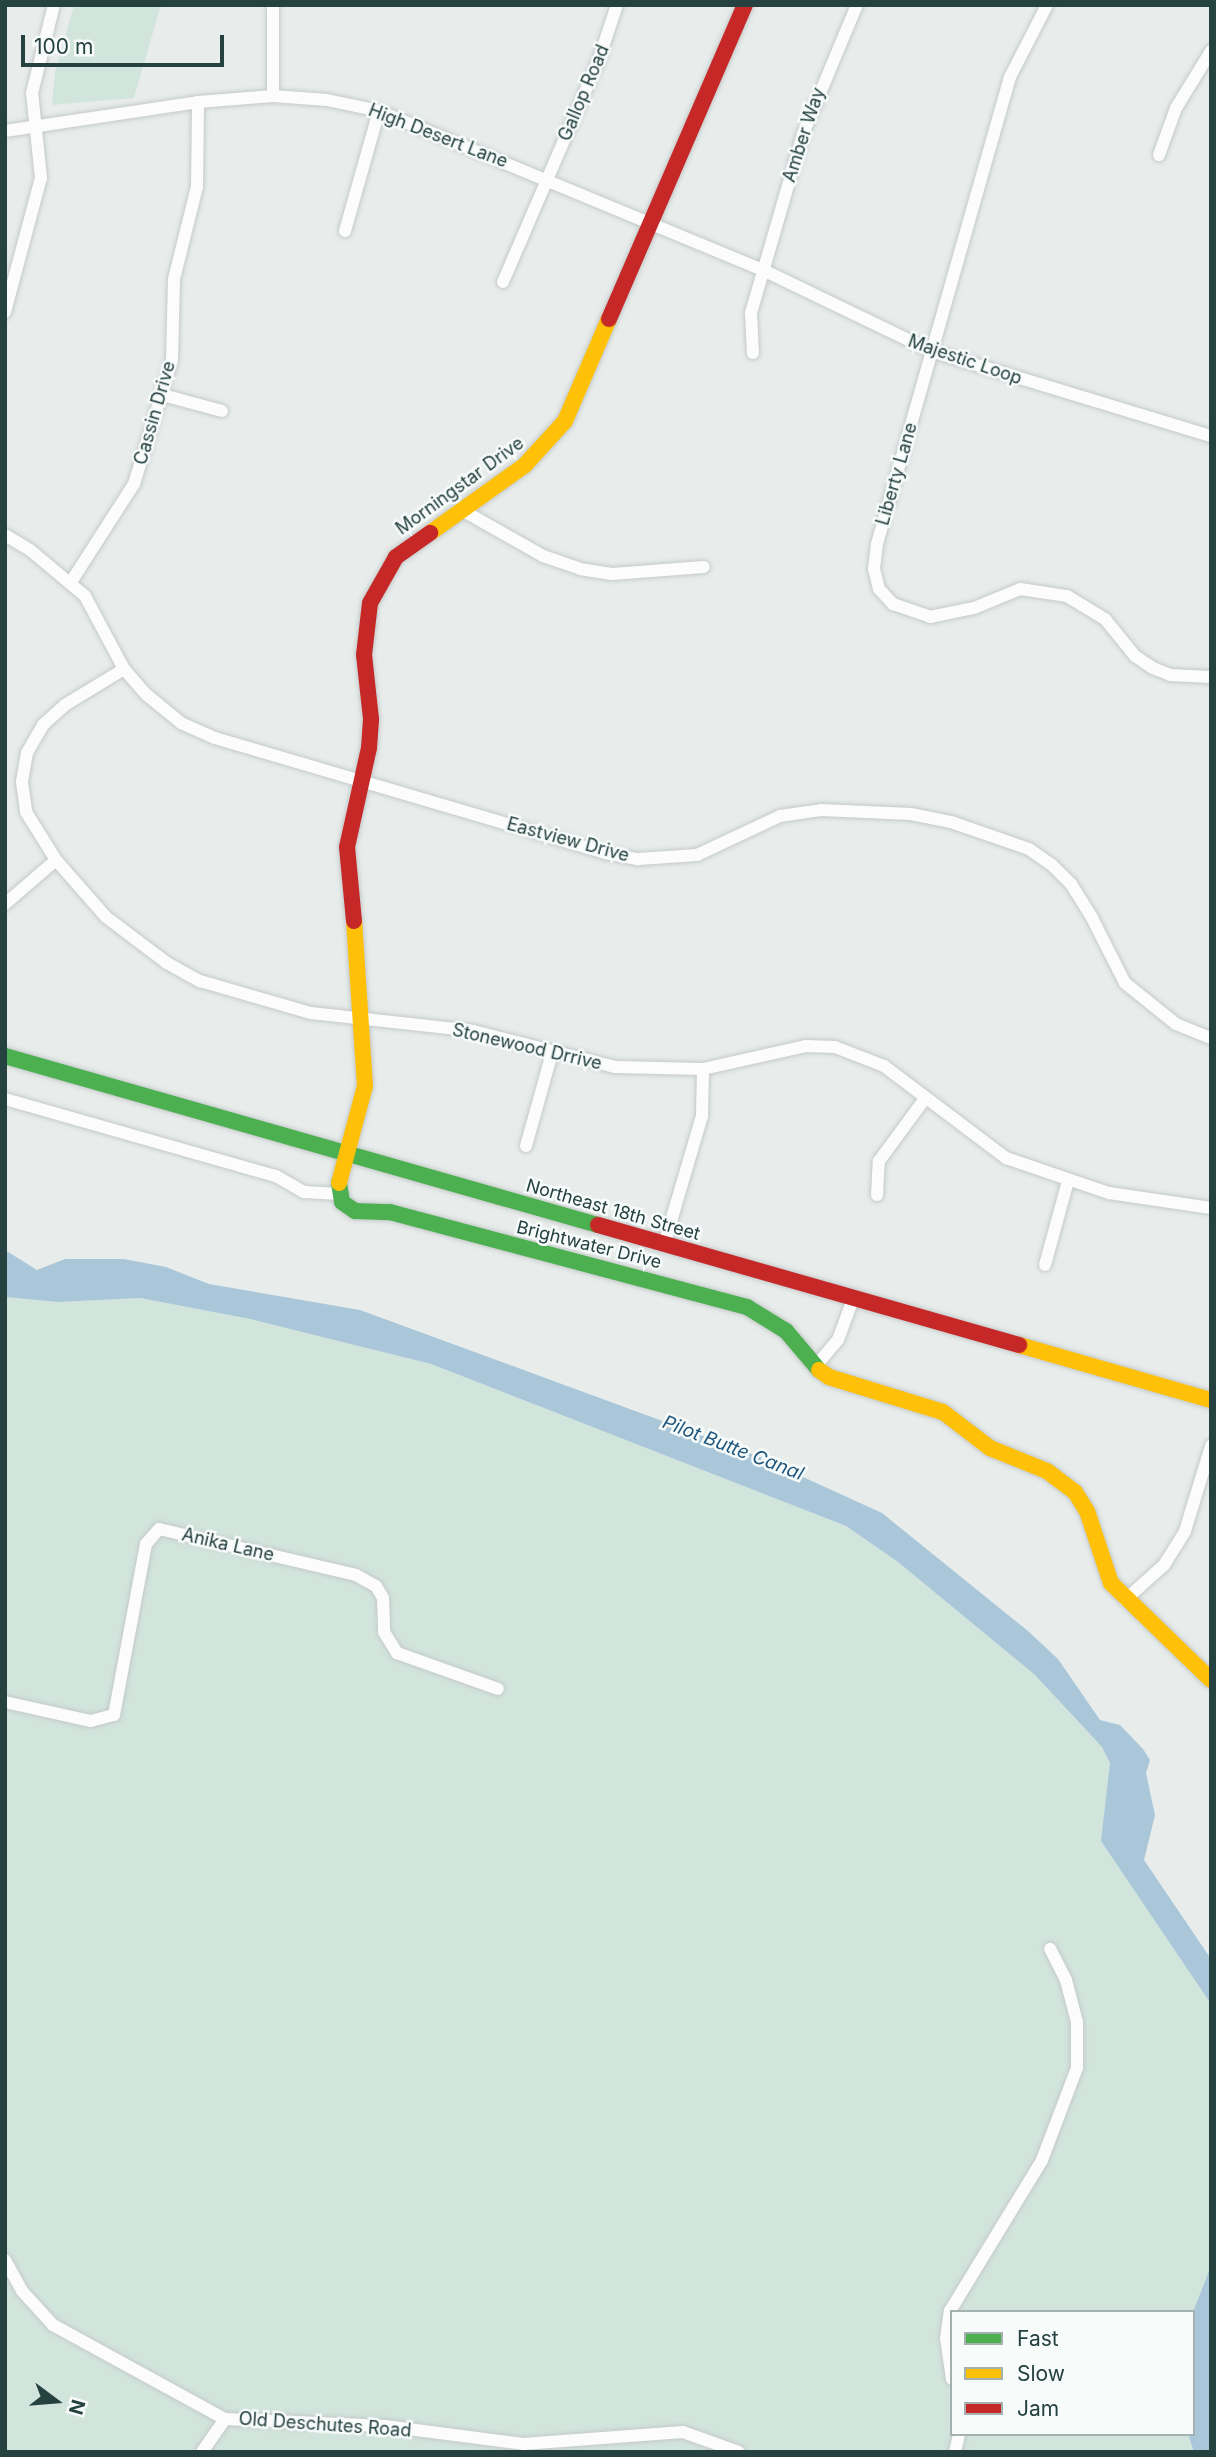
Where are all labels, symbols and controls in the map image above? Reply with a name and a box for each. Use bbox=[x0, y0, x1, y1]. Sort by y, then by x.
scale bar bbox=[24, 21, 228, 65]
text: 100 m bbox=[34, 34, 93, 59]
street label: Gallop Road bbox=[554, 42, 614, 144]
street label: Amber Way bbox=[779, 85, 829, 185]
street label: High Desert Lane bbox=[365, 100, 511, 172]
street label: Majestic Loop bbox=[905, 330, 1025, 390]
street label: Cassin Drive bbox=[130, 359, 180, 467]
street label: Liberty Lane bbox=[872, 420, 922, 528]
street label: Morningstar Drive bbox=[392, 432, 528, 540]
street label: Eastview Drive bbox=[504, 813, 632, 867]
street label: Stonewood Drrive bbox=[450, 1019, 604, 1075]
street label: Northeast 18th Street bbox=[524, 1175, 702, 1245]
street label: Brightwater Drive bbox=[514, 1217, 664, 1273]
water label: Pilot Butte Canal bbox=[659, 1411, 807, 1485]
street label: Anika Lane bbox=[180, 1524, 276, 1566]
legend bbox=[950, 2310, 1195, 2436]
text: Fast bbox=[1017, 2326, 1059, 2351]
text: Slow bbox=[1017, 2361, 1065, 2386]
north arrow bbox=[21, 2366, 91, 2436]
text: Jam bbox=[1017, 2396, 1059, 2421]
text: N bbox=[64, 2397, 90, 2417]
street label: Old Deschutes Road bbox=[238, 2408, 412, 2442]

